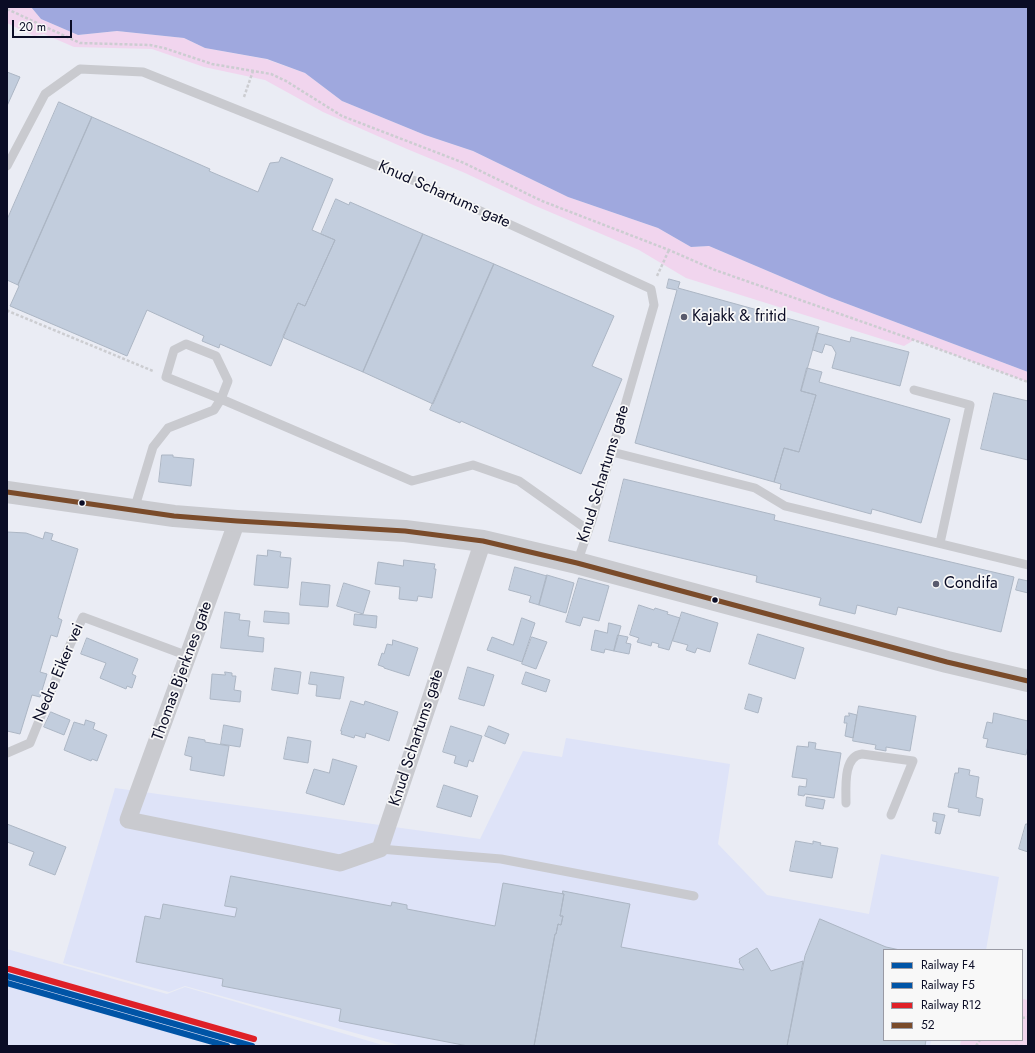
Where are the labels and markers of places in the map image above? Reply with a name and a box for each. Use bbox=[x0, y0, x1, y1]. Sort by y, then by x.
place label: Kajakk & fritid bbox=[692, 307, 786, 327]
marker: Kajakk & fritid bbox=[679, 312, 689, 322]
unlabelled marker bbox=[77, 498, 87, 508]
place label: Condifa bbox=[944, 574, 998, 594]
marker: Condifa bbox=[931, 579, 941, 589]
unlabelled marker bbox=[710, 595, 720, 605]

